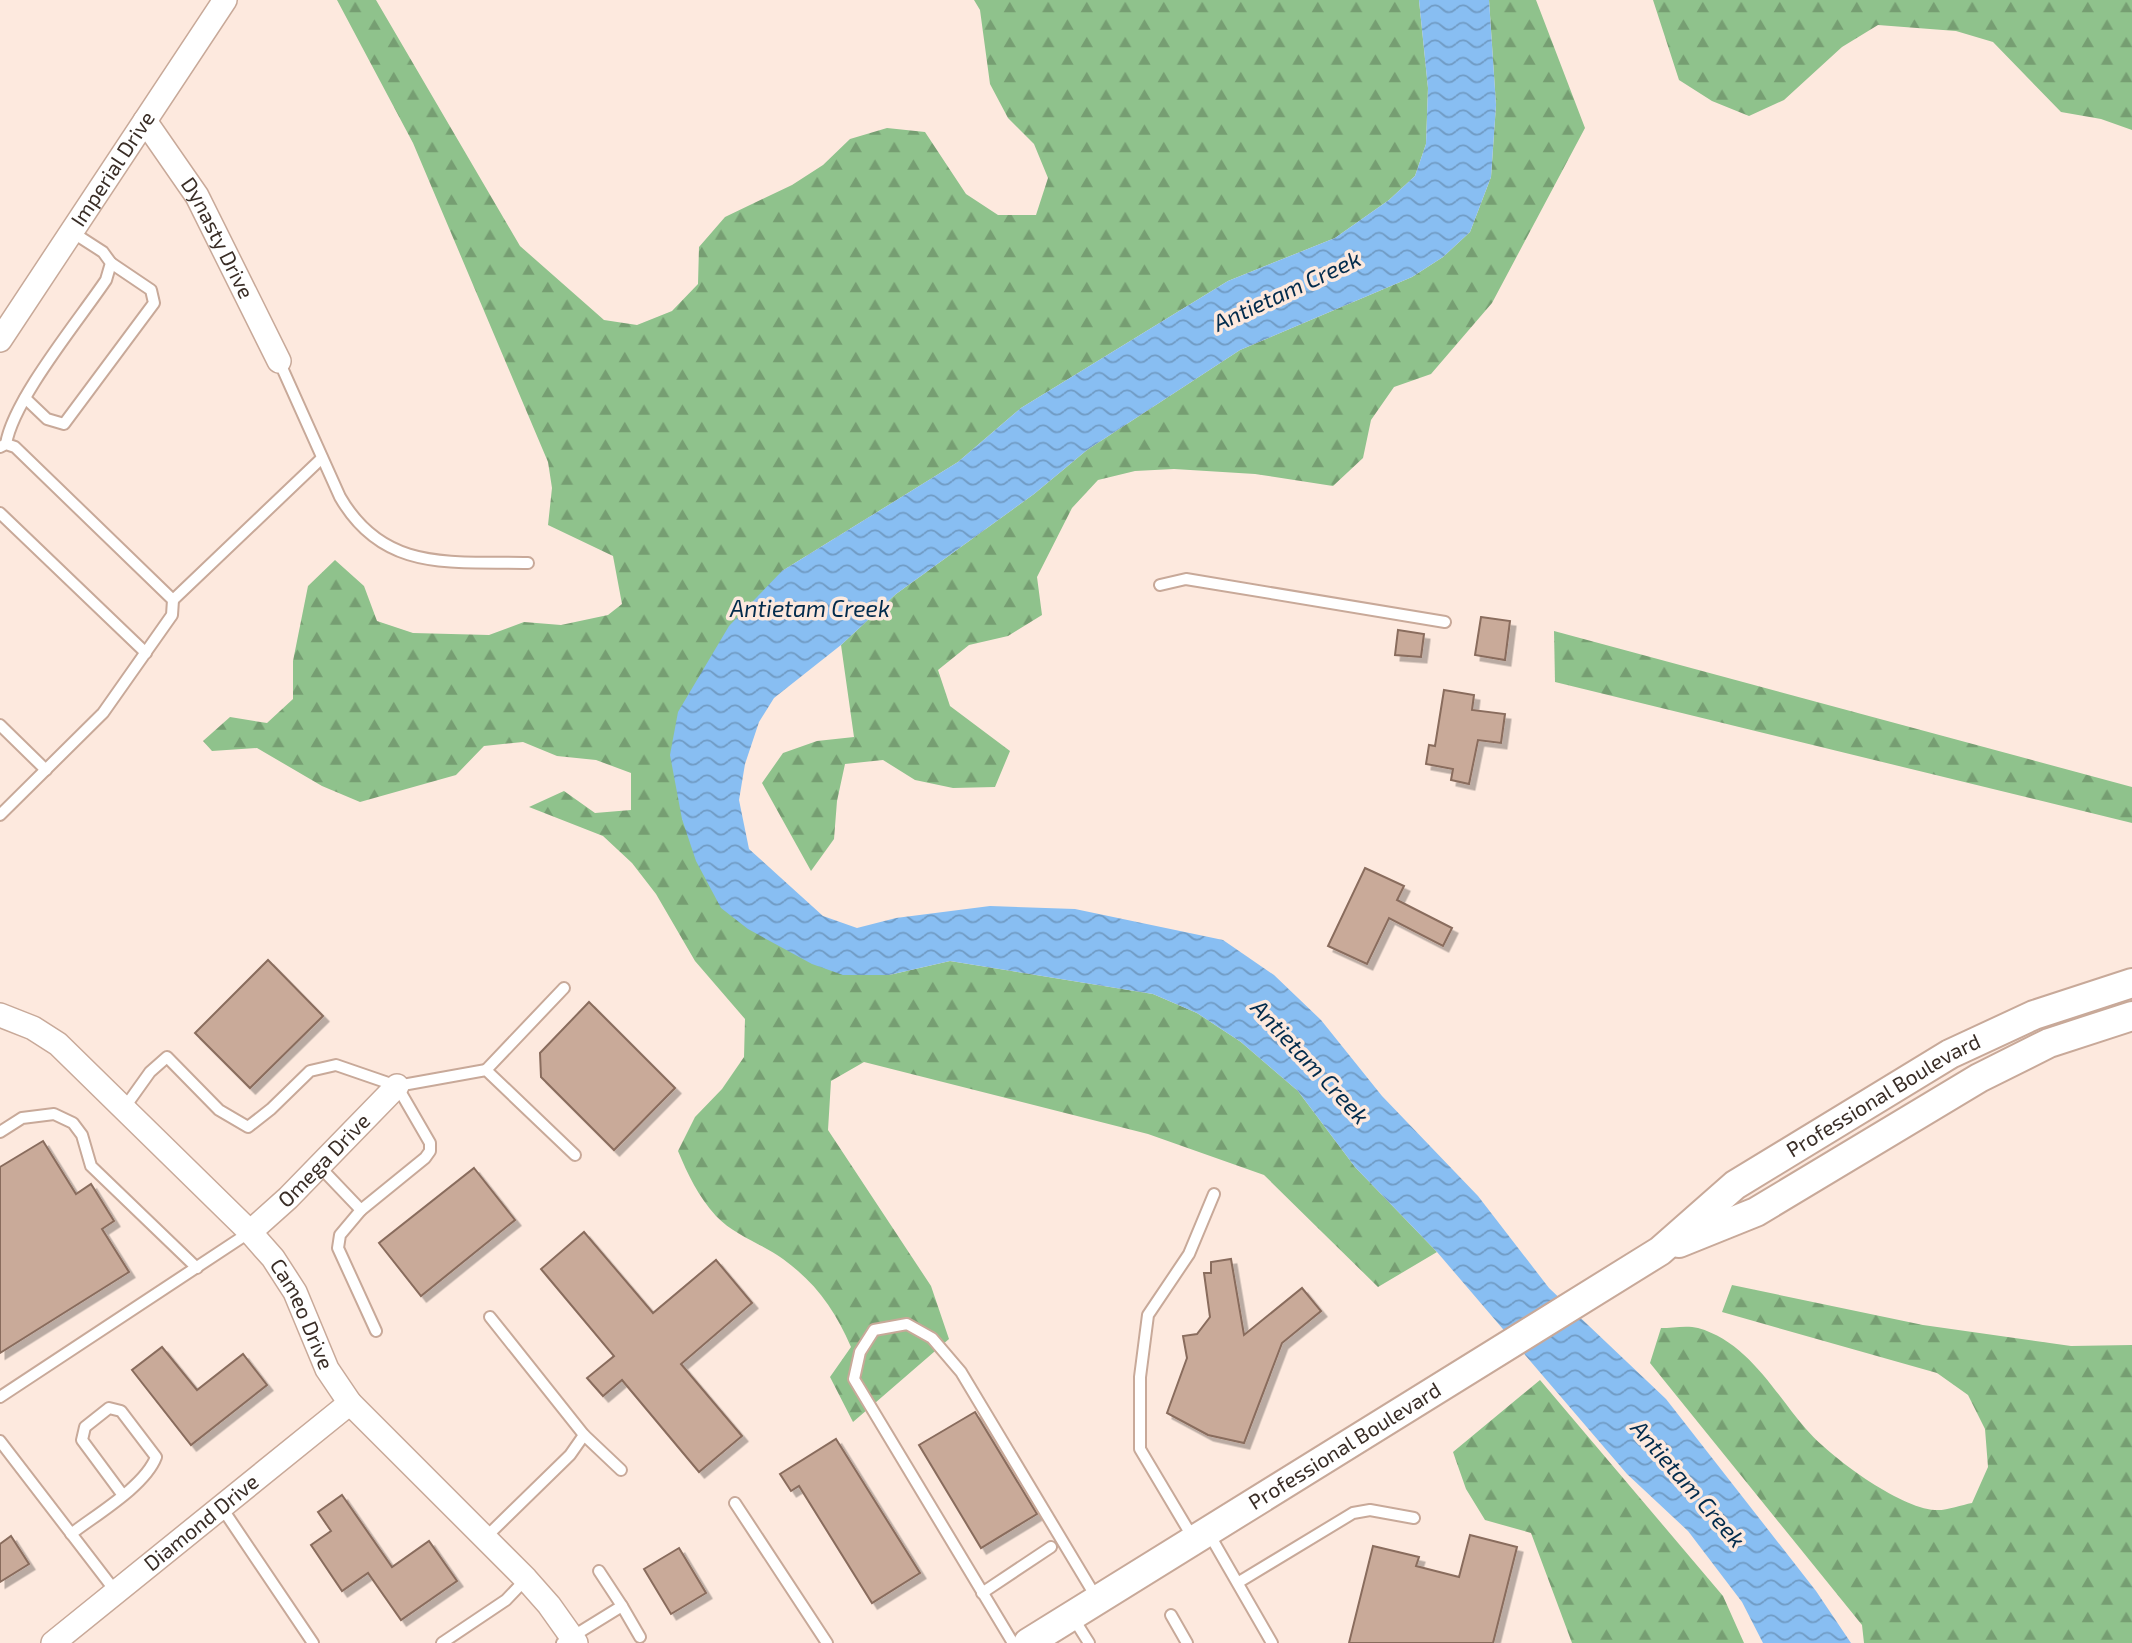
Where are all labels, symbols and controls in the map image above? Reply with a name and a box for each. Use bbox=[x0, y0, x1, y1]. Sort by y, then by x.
street label: Imperial Drive bbox=[65, 106, 159, 231]
street label: Dynasty Drive bbox=[177, 172, 260, 302]
water label: Antietam Creek bbox=[1207, 244, 1365, 337]
water label: Antietam Creek bbox=[729, 594, 890, 622]
water label: Antietam Creek bbox=[1245, 993, 1376, 1129]
street label: Professional Boulevard bbox=[1781, 1028, 1984, 1162]
street label: Omega Drive bbox=[272, 1107, 375, 1212]
street label: Cameo Drive bbox=[266, 1253, 340, 1373]
street label: Professional Boulevard bbox=[1244, 1376, 1445, 1514]
water label: Antietam Creek bbox=[1625, 1413, 1752, 1553]
street label: Diamond Drive bbox=[138, 1468, 263, 1575]

